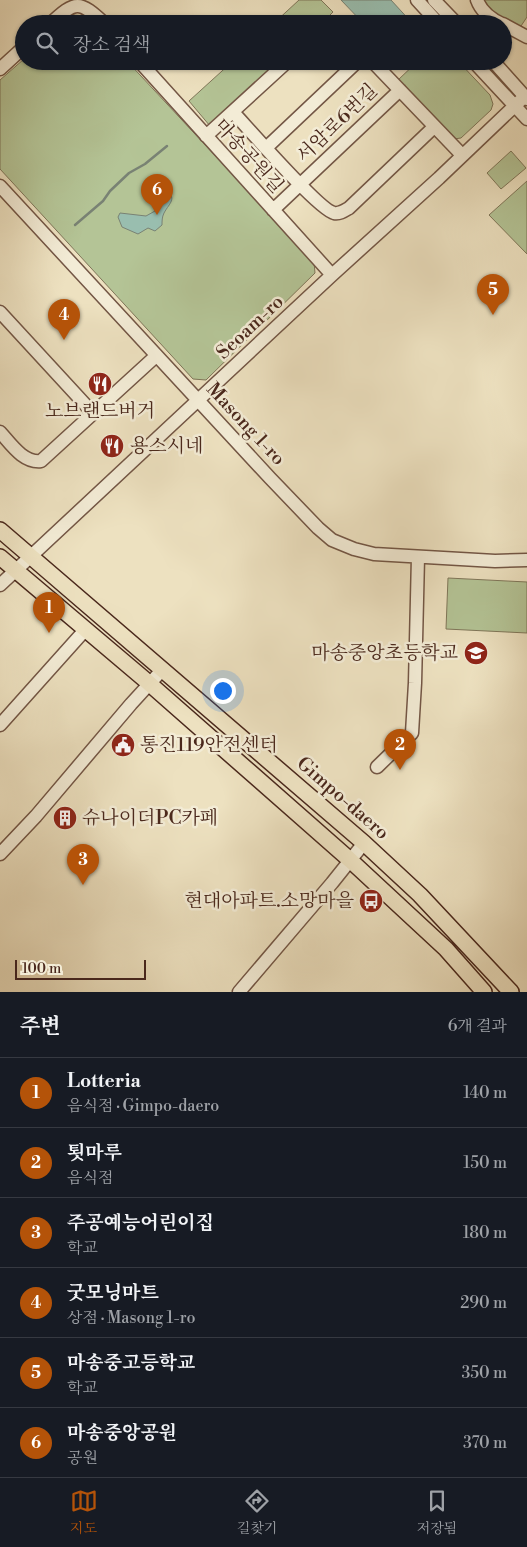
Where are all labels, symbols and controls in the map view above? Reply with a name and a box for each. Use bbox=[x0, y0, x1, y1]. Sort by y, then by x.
search box bbox=[15, 15, 512, 70]
icon: search bbox=[33, 29, 61, 57]
text: 장소 검색 bbox=[73, 33, 150, 57]
street label: 서암로6번길 bbox=[292, 78, 382, 168]
street label: 마송공원길 bbox=[209, 114, 289, 198]
pin: 6 bbox=[141, 174, 173, 215]
pin: 5 bbox=[477, 274, 509, 315]
street label: Seoam-ro bbox=[211, 290, 289, 364]
pin: 4 bbox=[48, 299, 80, 340]
restaurant icon: 노브랜드버거 bbox=[87, 371, 113, 397]
street label: Masong 1-ro bbox=[201, 377, 291, 471]
place label: 노브랜드버거 bbox=[45, 399, 155, 423]
restaurant icon: 용스시네 bbox=[99, 433, 125, 459]
place label: 용스시네 bbox=[130, 434, 203, 458]
pin: 1 bbox=[33, 592, 65, 633]
school or university icon: 마송중앙초등학교 bbox=[463, 640, 489, 666]
place label: 마송중앙초등학교 bbox=[311, 641, 458, 665]
your location bbox=[210, 678, 236, 704]
pin: 2 bbox=[384, 729, 416, 770]
public building icon: 통진119안전센터 bbox=[110, 732, 136, 758]
place label: 통진119안전센터 bbox=[140, 733, 278, 757]
street label: Gimpo-daero bbox=[292, 751, 394, 845]
building icon: 슈나이더PC카페 bbox=[52, 805, 78, 831]
place label: 슈나이더PC카페 bbox=[82, 806, 218, 830]
pin: 3 bbox=[67, 844, 99, 885]
bus stop icon: 현대아파트.소망마을 bbox=[358, 888, 384, 914]
place label: 현대아파트.소망마을 bbox=[185, 889, 354, 913]
scale bar bbox=[15, 957, 146, 980]
text: 100 m bbox=[22, 960, 61, 978]
text: 주변 bbox=[20, 1014, 61, 1040]
text: 6개 결과 bbox=[448, 1016, 507, 1036]
text: Lotteria bbox=[67, 1069, 141, 1093]
text: 1 bbox=[32, 1083, 40, 1103]
text: 140 m bbox=[463, 1083, 507, 1103]
text: 음식점 · Gimpo-daero bbox=[67, 1096, 219, 1116]
text: 툇마루 bbox=[67, 1141, 122, 1165]
text: 2 bbox=[31, 1153, 41, 1173]
text: 150 m bbox=[463, 1153, 507, 1173]
text: 음식점 bbox=[67, 1168, 113, 1188]
text: 주공예능어린이집 bbox=[67, 1211, 214, 1235]
text: 3 bbox=[31, 1223, 41, 1243]
text: 180 m bbox=[463, 1223, 507, 1243]
text: 학교 bbox=[67, 1238, 98, 1258]
text: 굿모닝마트 bbox=[67, 1281, 159, 1305]
text: 4 bbox=[31, 1293, 41, 1313]
text: 290 m bbox=[460, 1293, 507, 1313]
text: 상점 · Masong 1-ro bbox=[67, 1308, 195, 1328]
text: 마송중고등학교 bbox=[67, 1351, 195, 1375]
text: 5 bbox=[31, 1363, 41, 1383]
text: 350 m bbox=[461, 1363, 507, 1383]
text: 학교 bbox=[67, 1378, 98, 1398]
text: 마송중앙공원 bbox=[67, 1421, 177, 1445]
text: 6 bbox=[31, 1433, 41, 1453]
text: 370 m bbox=[463, 1433, 507, 1453]
text: 공원 bbox=[67, 1448, 98, 1468]
tab: 지도 bbox=[70, 1487, 98, 1538]
tab: 길찾기 bbox=[237, 1487, 278, 1538]
tab: 저장됨 bbox=[417, 1487, 457, 1538]

